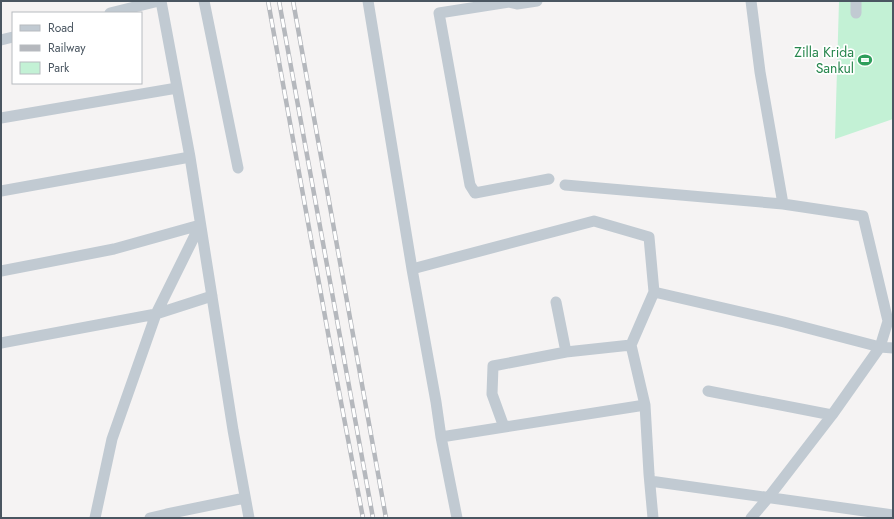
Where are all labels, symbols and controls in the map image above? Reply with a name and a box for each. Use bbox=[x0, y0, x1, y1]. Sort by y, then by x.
legend bbox=[12, 12, 142, 84]
text: Road bbox=[48, 19, 74, 37]
text: Railway bbox=[48, 39, 86, 57]
place label: Zilla Krida Sankul bbox=[794, 42, 854, 78]
sports icon: Zilla Krida Sankul bbox=[857, 52, 873, 68]
text: Park bbox=[48, 59, 70, 77]

